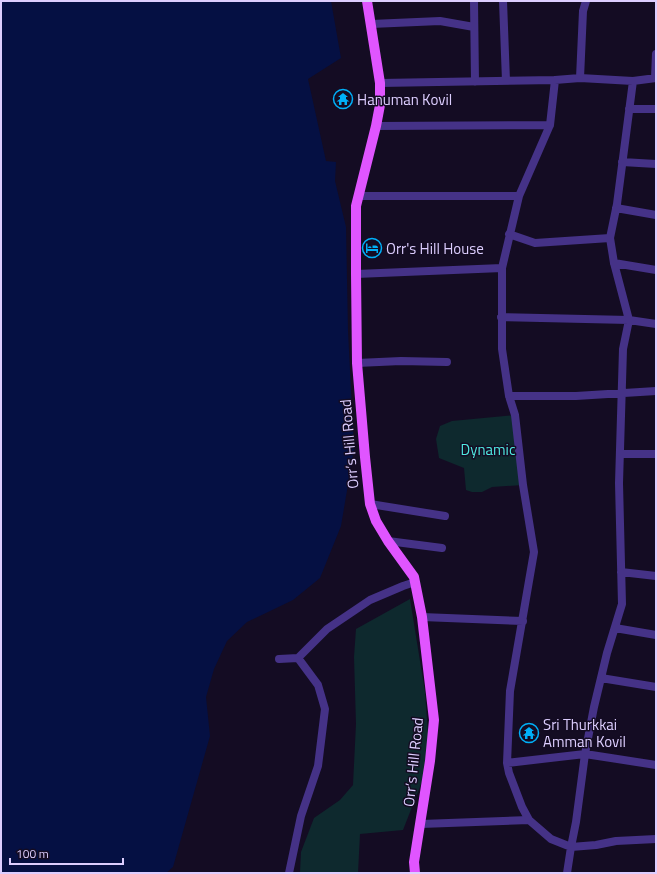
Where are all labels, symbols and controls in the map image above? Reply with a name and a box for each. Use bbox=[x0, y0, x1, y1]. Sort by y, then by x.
temple icon: Hanuman Kovil bbox=[332, 88, 354, 110]
place label: Hanuman Kovil bbox=[357, 88, 452, 111]
hotel icon: Orr's Hill House bbox=[361, 237, 383, 259]
place label: Orr's Hill House bbox=[386, 237, 484, 260]
street label: Orr’s Hill Road bbox=[334, 398, 364, 490]
park label: Dynamic bbox=[461, 438, 515, 461]
place label: Sri Thurkkai Amman Kovil bbox=[543, 713, 626, 753]
street label: Orr’s Hill Road bbox=[397, 716, 429, 808]
temple icon: Sri Thurkkai Amman Kovil bbox=[518, 722, 540, 744]
scale bar bbox=[10, 840, 123, 866]
text: 100 m bbox=[16, 844, 49, 863]

